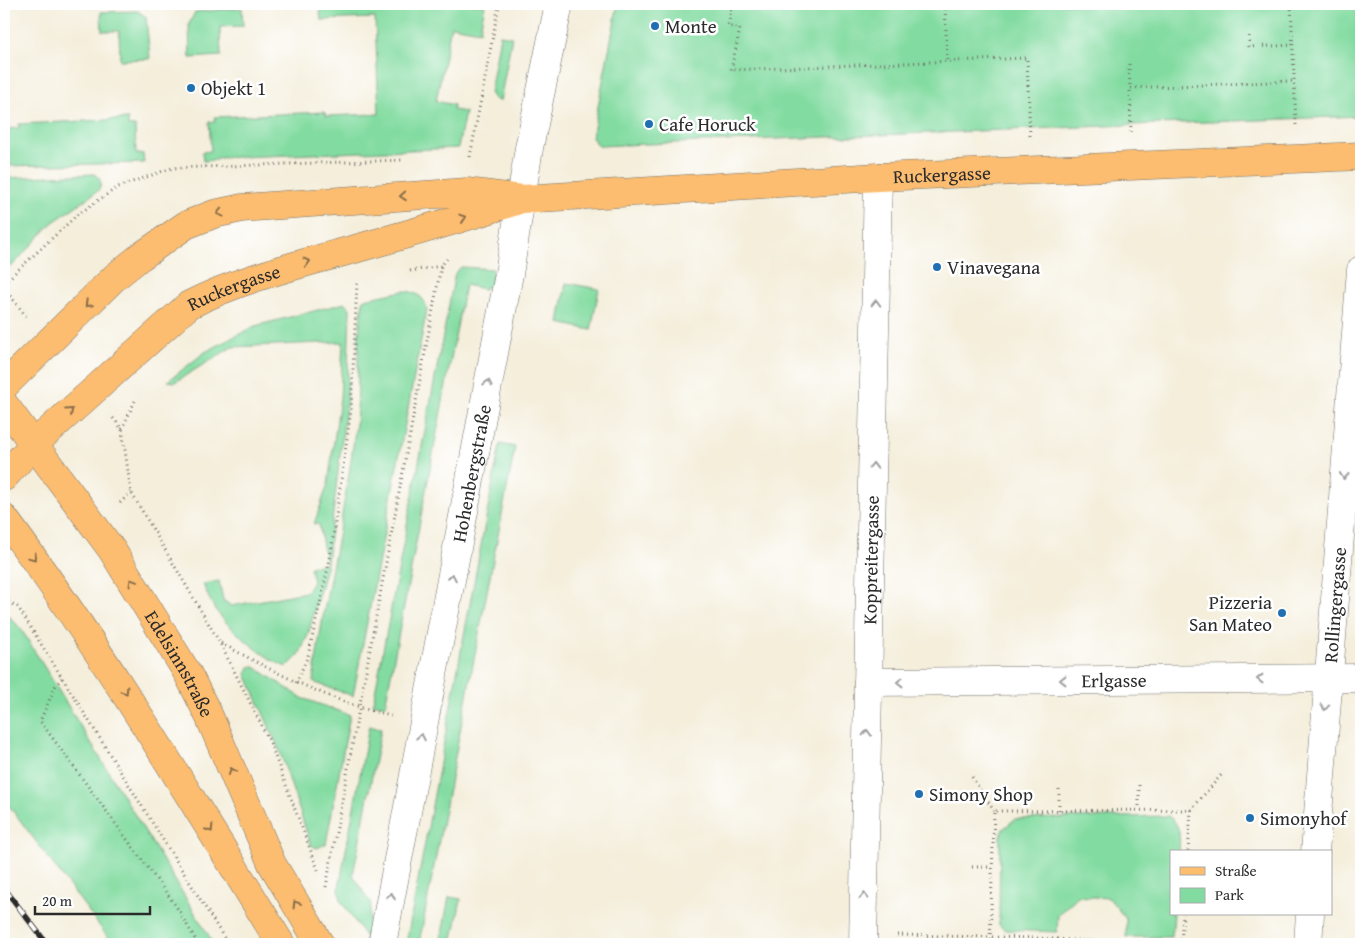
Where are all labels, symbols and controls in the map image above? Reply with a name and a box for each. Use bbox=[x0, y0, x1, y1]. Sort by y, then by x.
place label: Monte bbox=[665, 12, 717, 40]
marker: Monte bbox=[649, 20, 661, 32]
place label: Objekt 1 bbox=[201, 74, 266, 102]
marker: Objekt 1 bbox=[185, 82, 197, 94]
place label: Cafe Horuck bbox=[659, 110, 756, 138]
marker: Cafe Horuck bbox=[643, 118, 655, 130]
street label: Ruckergasse bbox=[892, 158, 991, 190]
one-way arrow bbox=[399, 191, 407, 202]
one-way arrow bbox=[215, 207, 224, 218]
one-way arrow bbox=[459, 214, 467, 224]
place label: Vinavegana bbox=[947, 253, 1040, 281]
street label: Ruckergasse bbox=[182, 257, 284, 318]
one-way arrow bbox=[302, 258, 310, 268]
marker: Vinavegana bbox=[931, 261, 943, 273]
one-way arrow bbox=[85, 298, 94, 307]
one-way arrow bbox=[871, 299, 881, 306]
one-way arrow bbox=[483, 379, 493, 387]
street label: Hohenbergstraße bbox=[444, 402, 498, 545]
one-way arrow bbox=[65, 408, 74, 417]
one-way arrow bbox=[867, 461, 878, 469]
one-way arrow bbox=[1339, 472, 1350, 480]
street label: Koppreitergasse bbox=[855, 495, 886, 625]
street label: Rollingergasse bbox=[1316, 546, 1353, 664]
one-way arrow bbox=[27, 551, 36, 561]
one-way arrow bbox=[446, 573, 456, 581]
one-way arrow bbox=[128, 578, 138, 587]
place label: Pizzeria San Mateo bbox=[1189, 588, 1272, 638]
street label: Edelsinnstraße bbox=[138, 605, 221, 722]
marker: Pizzeria San Mateo bbox=[1276, 607, 1288, 619]
street label: Erlgasse bbox=[1081, 666, 1147, 694]
one-way arrow bbox=[1256, 674, 1264, 684]
one-way arrow bbox=[1058, 675, 1066, 686]
one-way arrow bbox=[896, 676, 904, 687]
one-way arrow bbox=[118, 686, 128, 695]
one-way arrow bbox=[1320, 704, 1331, 712]
one-way arrow bbox=[862, 729, 872, 736]
one-way arrow bbox=[416, 732, 426, 741]
one-way arrow bbox=[228, 767, 239, 776]
place label: Simony Shop bbox=[929, 780, 1033, 808]
marker: Simony Shop bbox=[913, 788, 925, 800]
place label: Simonyhof bbox=[1260, 804, 1348, 832]
marker: Simonyhof bbox=[1244, 812, 1256, 824]
one-way arrow bbox=[204, 824, 213, 833]
legend bbox=[1170, 850, 1332, 916]
text: Straße bbox=[1215, 860, 1257, 881]
scale bar bbox=[35, 883, 150, 915]
text: Park bbox=[1215, 884, 1244, 905]
text: 20 m bbox=[42, 890, 73, 911]
one-way arrow bbox=[859, 891, 869, 899]
one-way arrow bbox=[385, 892, 396, 901]
one-way arrow bbox=[293, 901, 303, 910]

